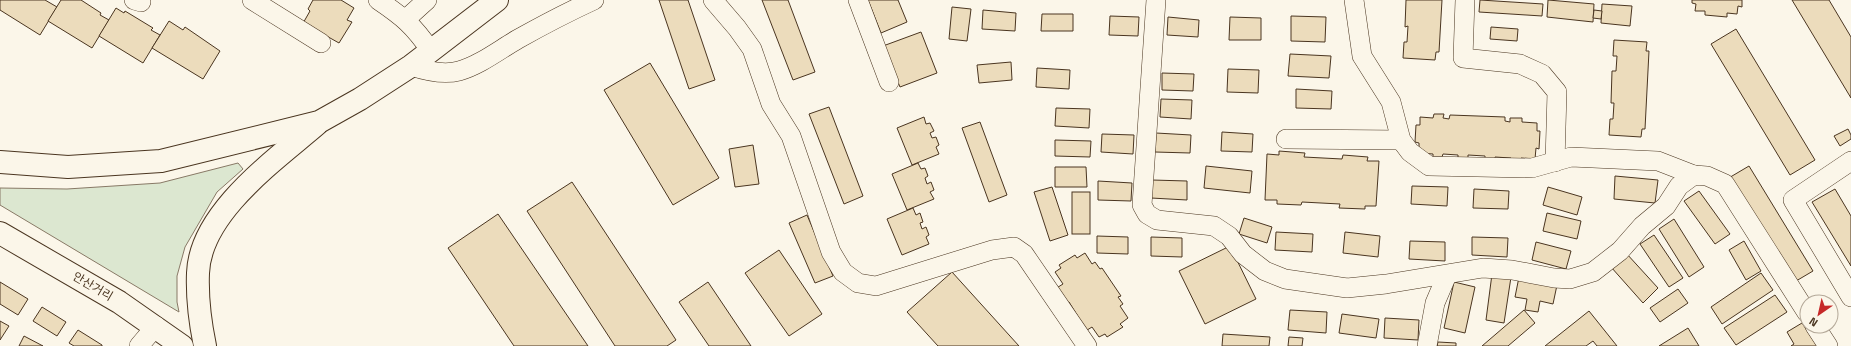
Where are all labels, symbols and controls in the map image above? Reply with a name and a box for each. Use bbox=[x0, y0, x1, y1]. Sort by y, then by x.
street label: 안산거리 bbox=[69, 267, 117, 305]
north arrow bbox=[1799, 294, 1839, 334]
text: N bbox=[1806, 314, 1821, 331]

